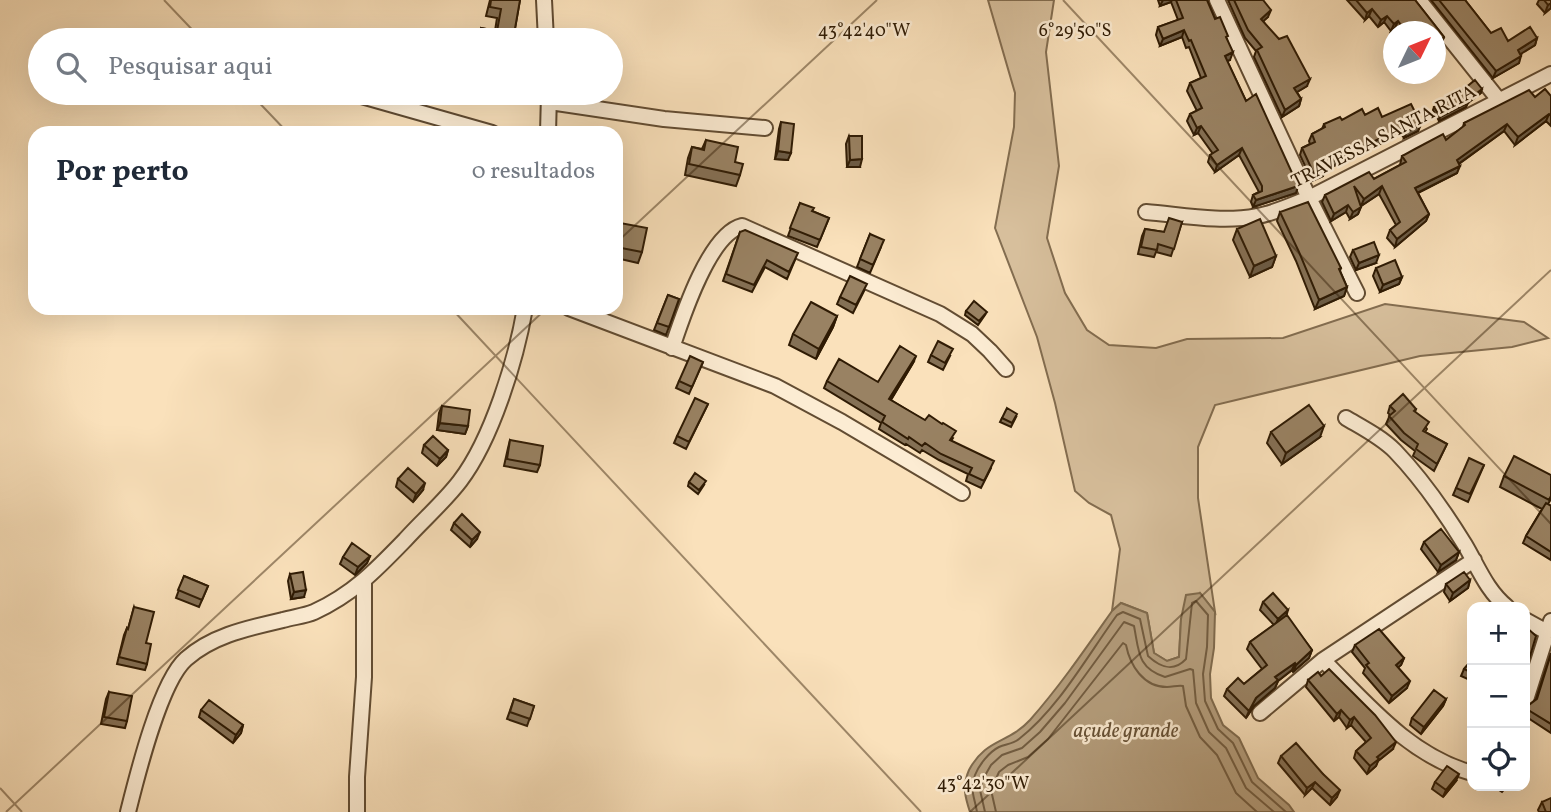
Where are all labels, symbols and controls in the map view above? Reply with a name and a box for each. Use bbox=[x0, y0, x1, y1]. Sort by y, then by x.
text: 43°42'40"W bbox=[818, 19, 910, 44]
text: 6°29'50"S bbox=[1039, 19, 1111, 44]
north arrow bbox=[1383, 21, 1446, 84]
search box bbox=[28, 28, 623, 105]
icon: search bbox=[52, 48, 90, 86]
text: Pesquisar aqui bbox=[108, 49, 273, 85]
street label: TRAVESSA SANTA RITA bbox=[1287, 79, 1481, 195]
text: Por perto bbox=[56, 151, 189, 193]
text: 0 resultados bbox=[472, 156, 595, 188]
map controls bbox=[1467, 602, 1530, 791]
button: + bbox=[1467, 602, 1530, 665]
button: − bbox=[1467, 665, 1530, 728]
water label: açude grande bbox=[1074, 717, 1179, 746]
button: locate bbox=[1467, 728, 1530, 791]
text: 43°42'30"W bbox=[937, 772, 1029, 797]

